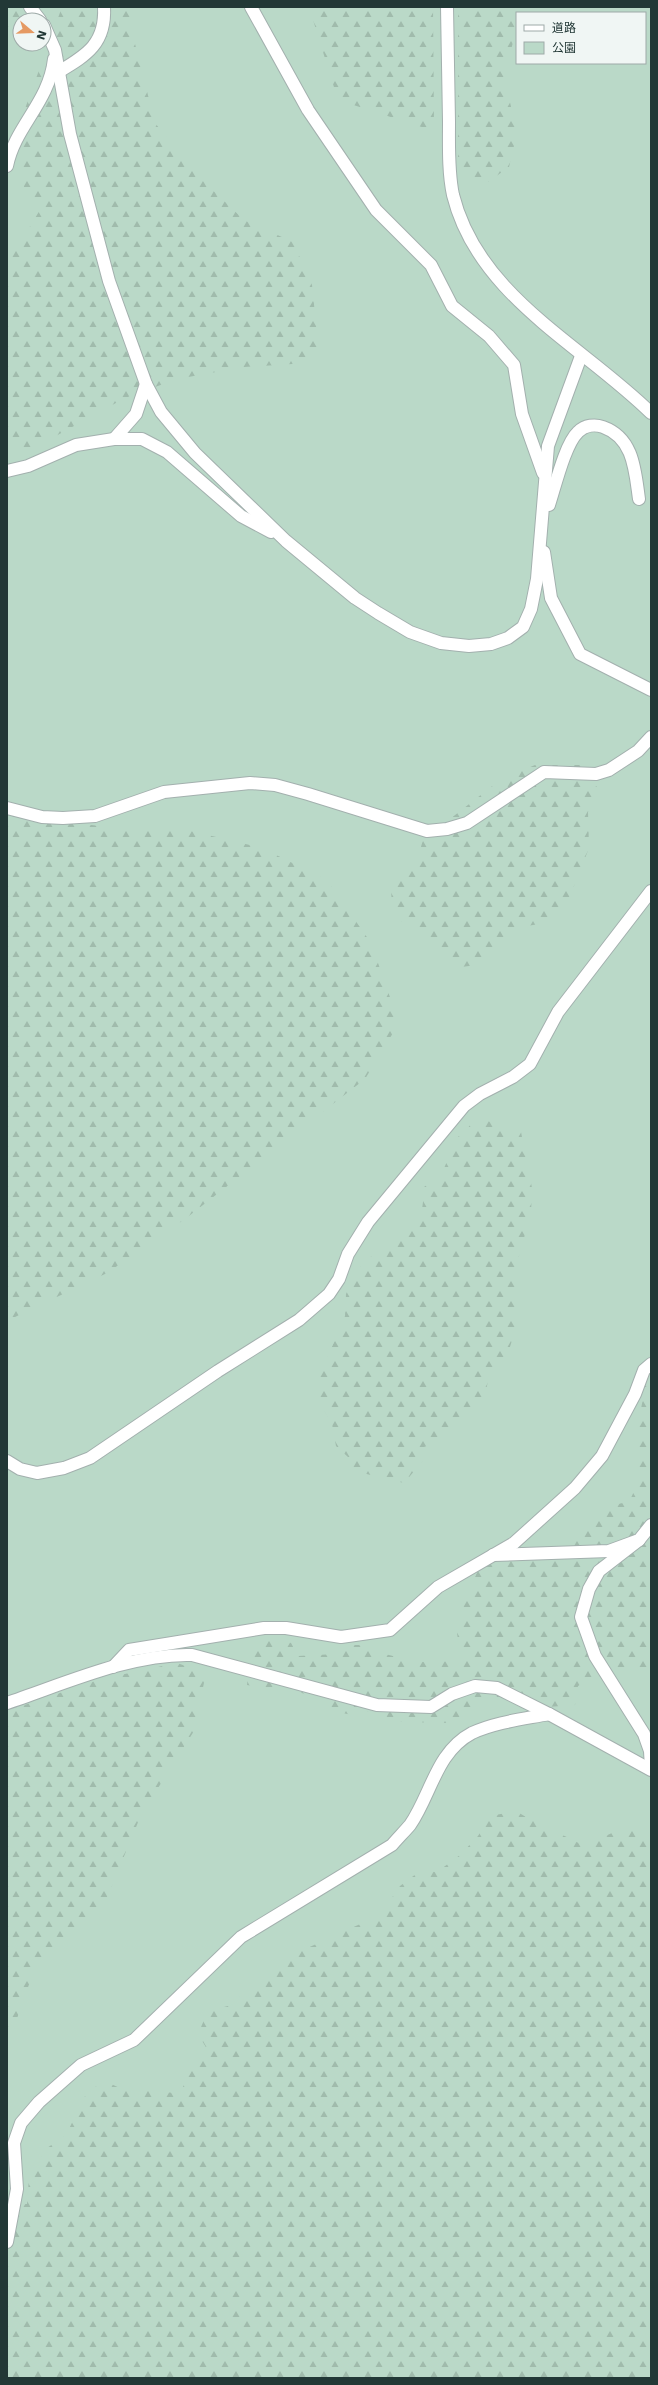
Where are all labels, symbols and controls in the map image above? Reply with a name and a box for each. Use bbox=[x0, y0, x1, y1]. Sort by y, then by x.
north arrow bbox=[12, 12, 52, 52]
legend bbox=[516, 12, 646, 64]
text: 道路 bbox=[552, 21, 576, 35]
text: N bbox=[33, 29, 49, 42]
text: 公園 bbox=[552, 41, 576, 55]

